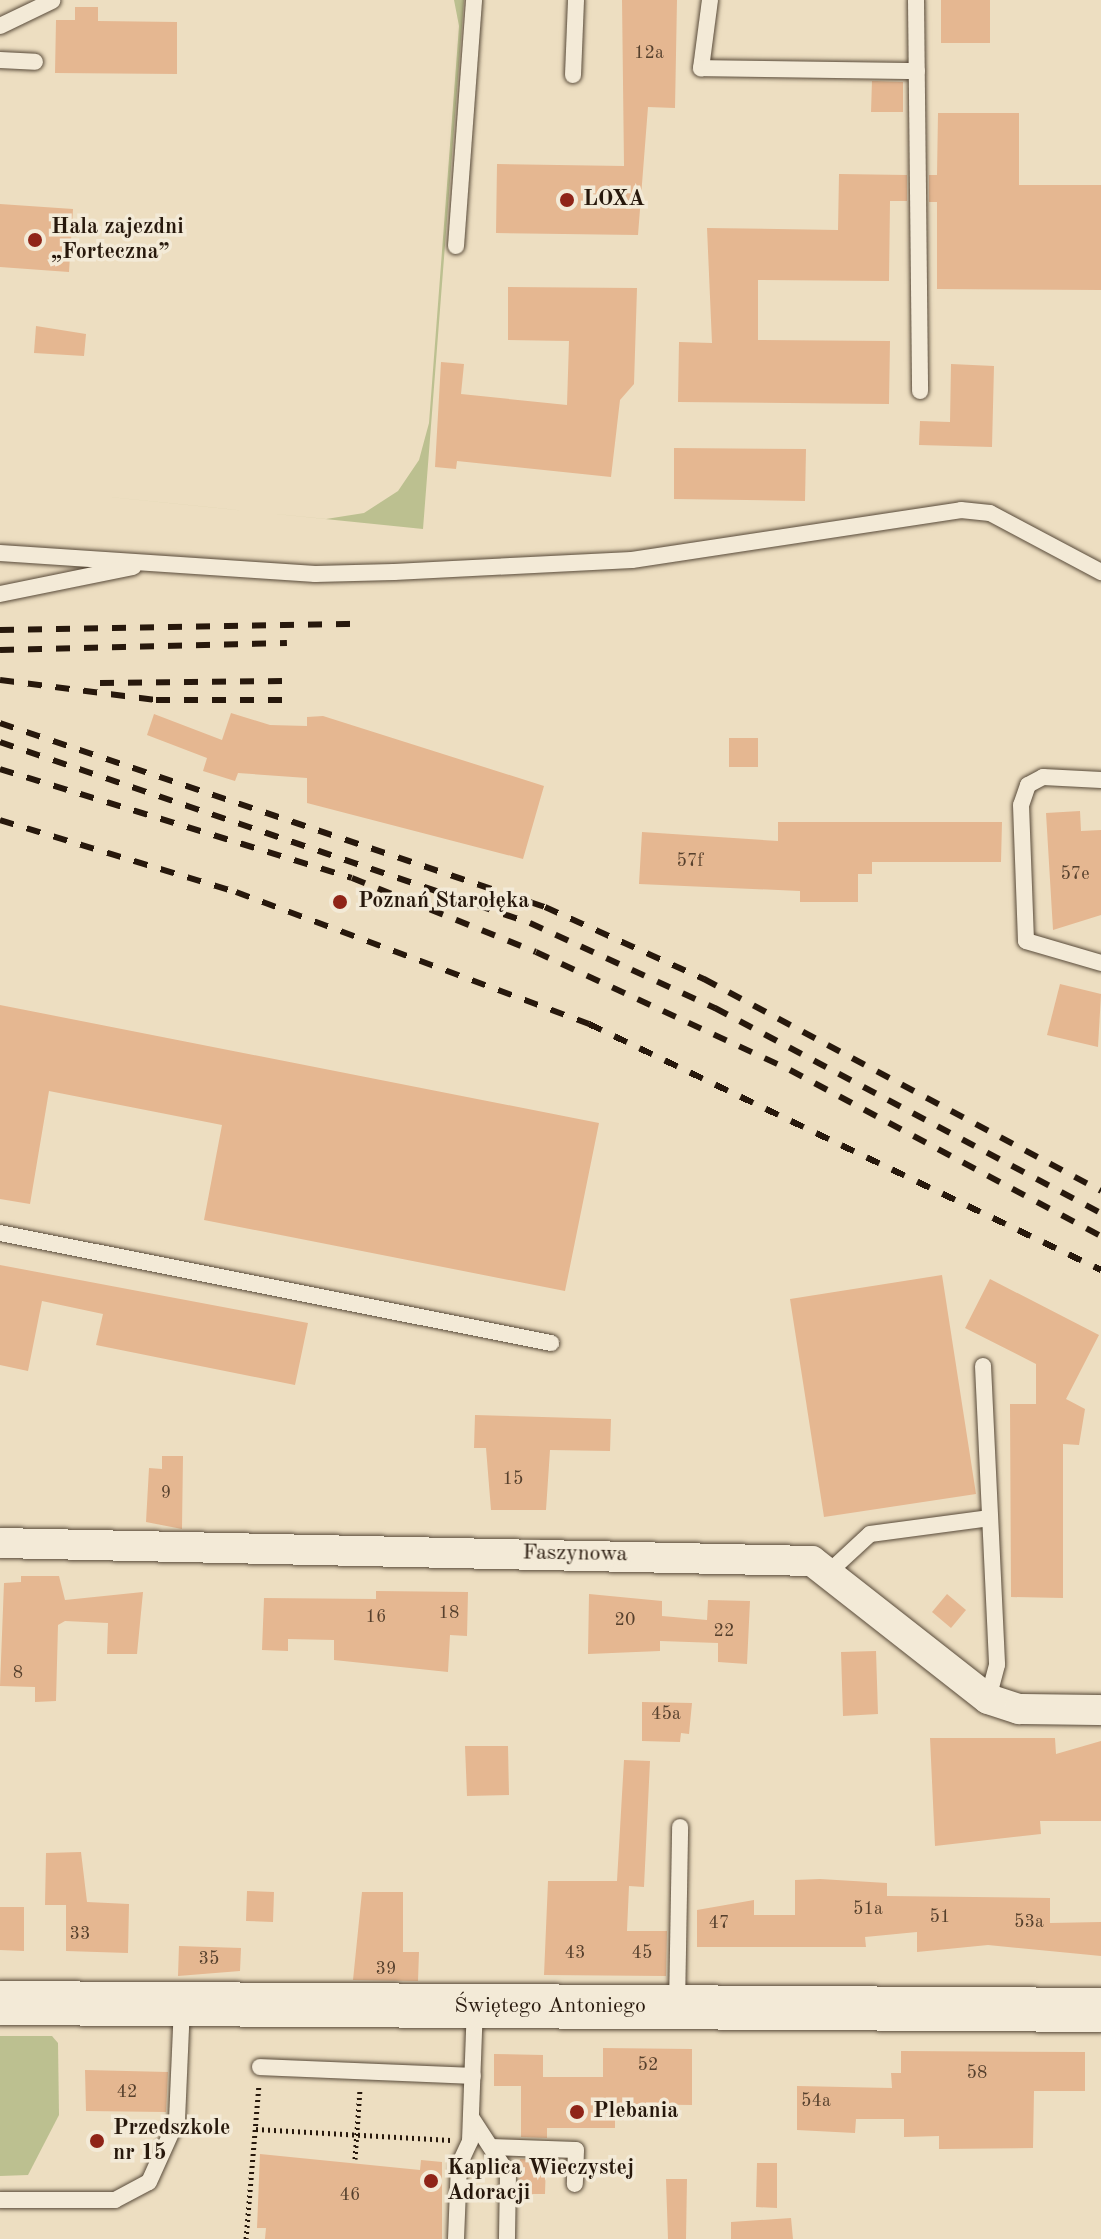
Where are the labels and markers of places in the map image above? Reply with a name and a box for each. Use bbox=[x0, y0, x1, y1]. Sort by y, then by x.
place label: LOXA bbox=[583, 187, 645, 213]
marker: LOXA bbox=[558, 191, 576, 209]
place label: Hala zajezdni „Forteczna” bbox=[51, 214, 184, 266]
marker: Hala zajezdni „Forteczna” bbox=[26, 231, 44, 249]
place label: Poznań Starołęka bbox=[358, 889, 529, 915]
marker: Poznań Starołęka bbox=[329, 891, 351, 913]
place label: Plebania bbox=[593, 2099, 678, 2125]
marker: Plebania bbox=[568, 2103, 586, 2121]
place label: Przedszkole nr 15 bbox=[113, 2115, 230, 2166]
marker: Przedszkole nr 15 bbox=[88, 2132, 106, 2150]
place label: Kaplica Wieczystej Adoracji bbox=[447, 2155, 634, 2206]
marker: Kaplica Wieczystej Adoracji bbox=[422, 2172, 440, 2190]

